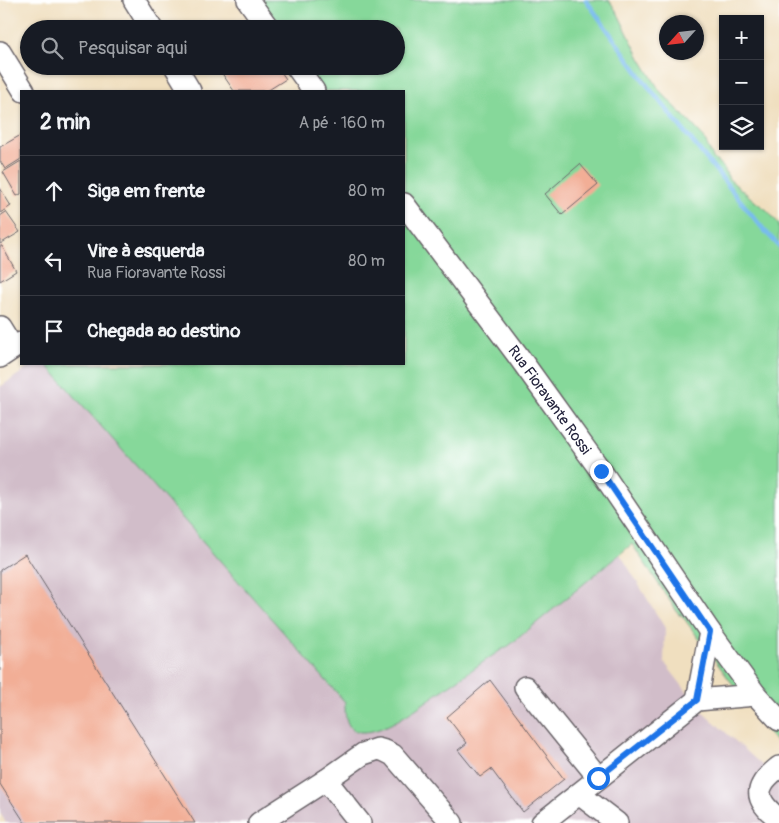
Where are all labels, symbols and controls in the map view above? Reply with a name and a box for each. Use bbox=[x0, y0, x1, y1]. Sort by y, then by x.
north arrow bbox=[659, 15, 704, 60]
map controls bbox=[719, 15, 764, 150]
button: + bbox=[719, 15, 764, 60]
search box bbox=[20, 20, 405, 75]
icon: search bbox=[38, 34, 66, 62]
text: Pesquisar aqui bbox=[78, 36, 187, 60]
button: − bbox=[719, 60, 764, 105]
button: layers bbox=[719, 105, 764, 150]
text: 2 min bbox=[40, 109, 90, 136]
text: A pé · 160 m bbox=[299, 113, 385, 133]
icon: ahead bbox=[40, 177, 68, 205]
text: Siga em frente bbox=[87, 179, 205, 203]
text: 80 m bbox=[348, 181, 385, 201]
text: Vire à esquerda bbox=[87, 239, 205, 263]
icon: left bbox=[40, 247, 68, 275]
text: 80 m bbox=[348, 251, 385, 271]
text: Rua Fioravante Rossi bbox=[87, 263, 225, 283]
icon: arrive bbox=[40, 317, 68, 345]
text: Chegada ao destino bbox=[87, 319, 240, 343]
street label: Rua Fioravante Rossi bbox=[504, 341, 596, 458]
route end bbox=[590, 460, 613, 483]
route start bbox=[587, 767, 610, 790]

